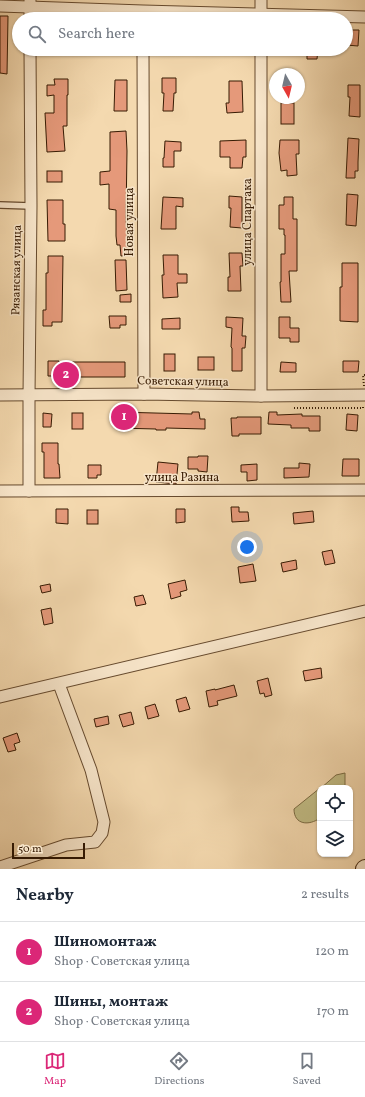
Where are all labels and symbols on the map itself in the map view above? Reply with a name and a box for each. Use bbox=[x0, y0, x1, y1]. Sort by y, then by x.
north arrow bbox=[269, 68, 305, 104]
street label: улица Спартака bbox=[240, 178, 256, 266]
street label: Новая улица bbox=[122, 187, 138, 257]
street label: Рязанская улица bbox=[8, 225, 26, 315]
pin: 2 bbox=[53, 360, 79, 390]
street label: Советская улица bbox=[137, 373, 229, 391]
pin: 1 bbox=[111, 402, 137, 432]
street label: улица Разина bbox=[145, 470, 219, 486]
your location bbox=[237, 537, 257, 557]
scale bar bbox=[12, 841, 85, 860]

